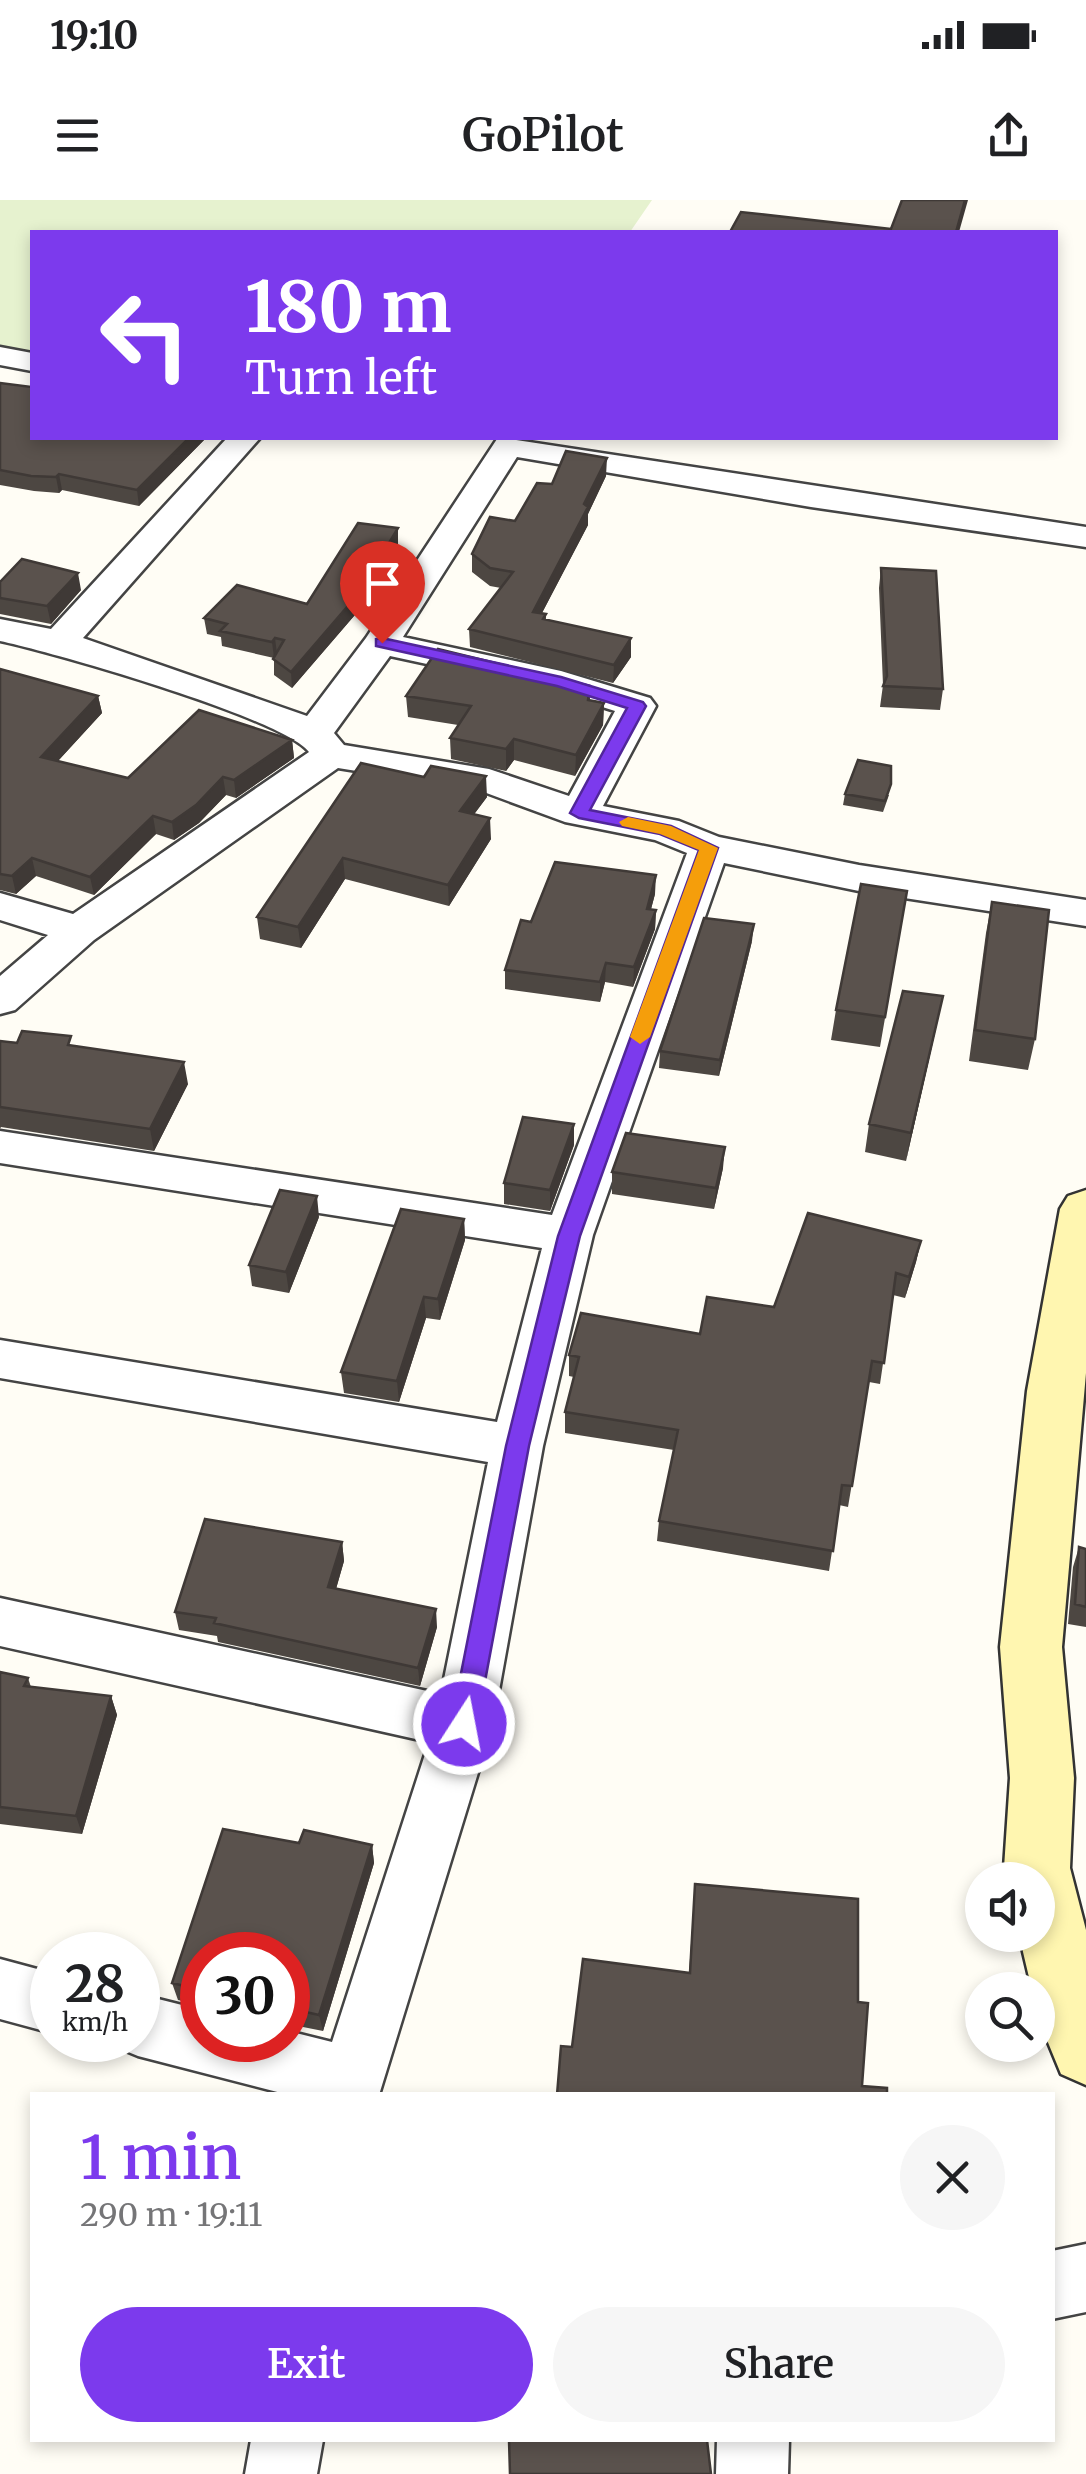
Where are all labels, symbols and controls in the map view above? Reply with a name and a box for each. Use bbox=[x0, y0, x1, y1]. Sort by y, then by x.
text: 19:10 bbox=[50, 12, 138, 59]
text: GoPilot bbox=[462, 107, 624, 163]
icon: menu bbox=[50, 108, 105, 163]
icon: share bbox=[981, 108, 1036, 163]
text: 180 m bbox=[245, 263, 452, 351]
icon: left bbox=[80, 270, 210, 400]
text: Turn left bbox=[245, 350, 437, 406]
pin bbox=[340, 541, 425, 644]
icon: arrive bbox=[355, 556, 410, 611]
position arrow bbox=[412, 1672, 516, 1776]
map controls bbox=[965, 1862, 1055, 2062]
button: sound bbox=[965, 1862, 1055, 1952]
speed limit sign: 30 bbox=[180, 1932, 310, 2062]
text: 28 bbox=[65, 1953, 125, 2016]
button: search bbox=[965, 1972, 1055, 2062]
text: km/h bbox=[62, 2006, 128, 2038]
text: 1 min bbox=[80, 2120, 241, 2195]
button: close bbox=[900, 2125, 1005, 2230]
text: 290 m · 19:11 bbox=[80, 2195, 263, 2235]
button: Exit bbox=[80, 2307, 533, 2422]
button: Share bbox=[553, 2307, 1005, 2422]

